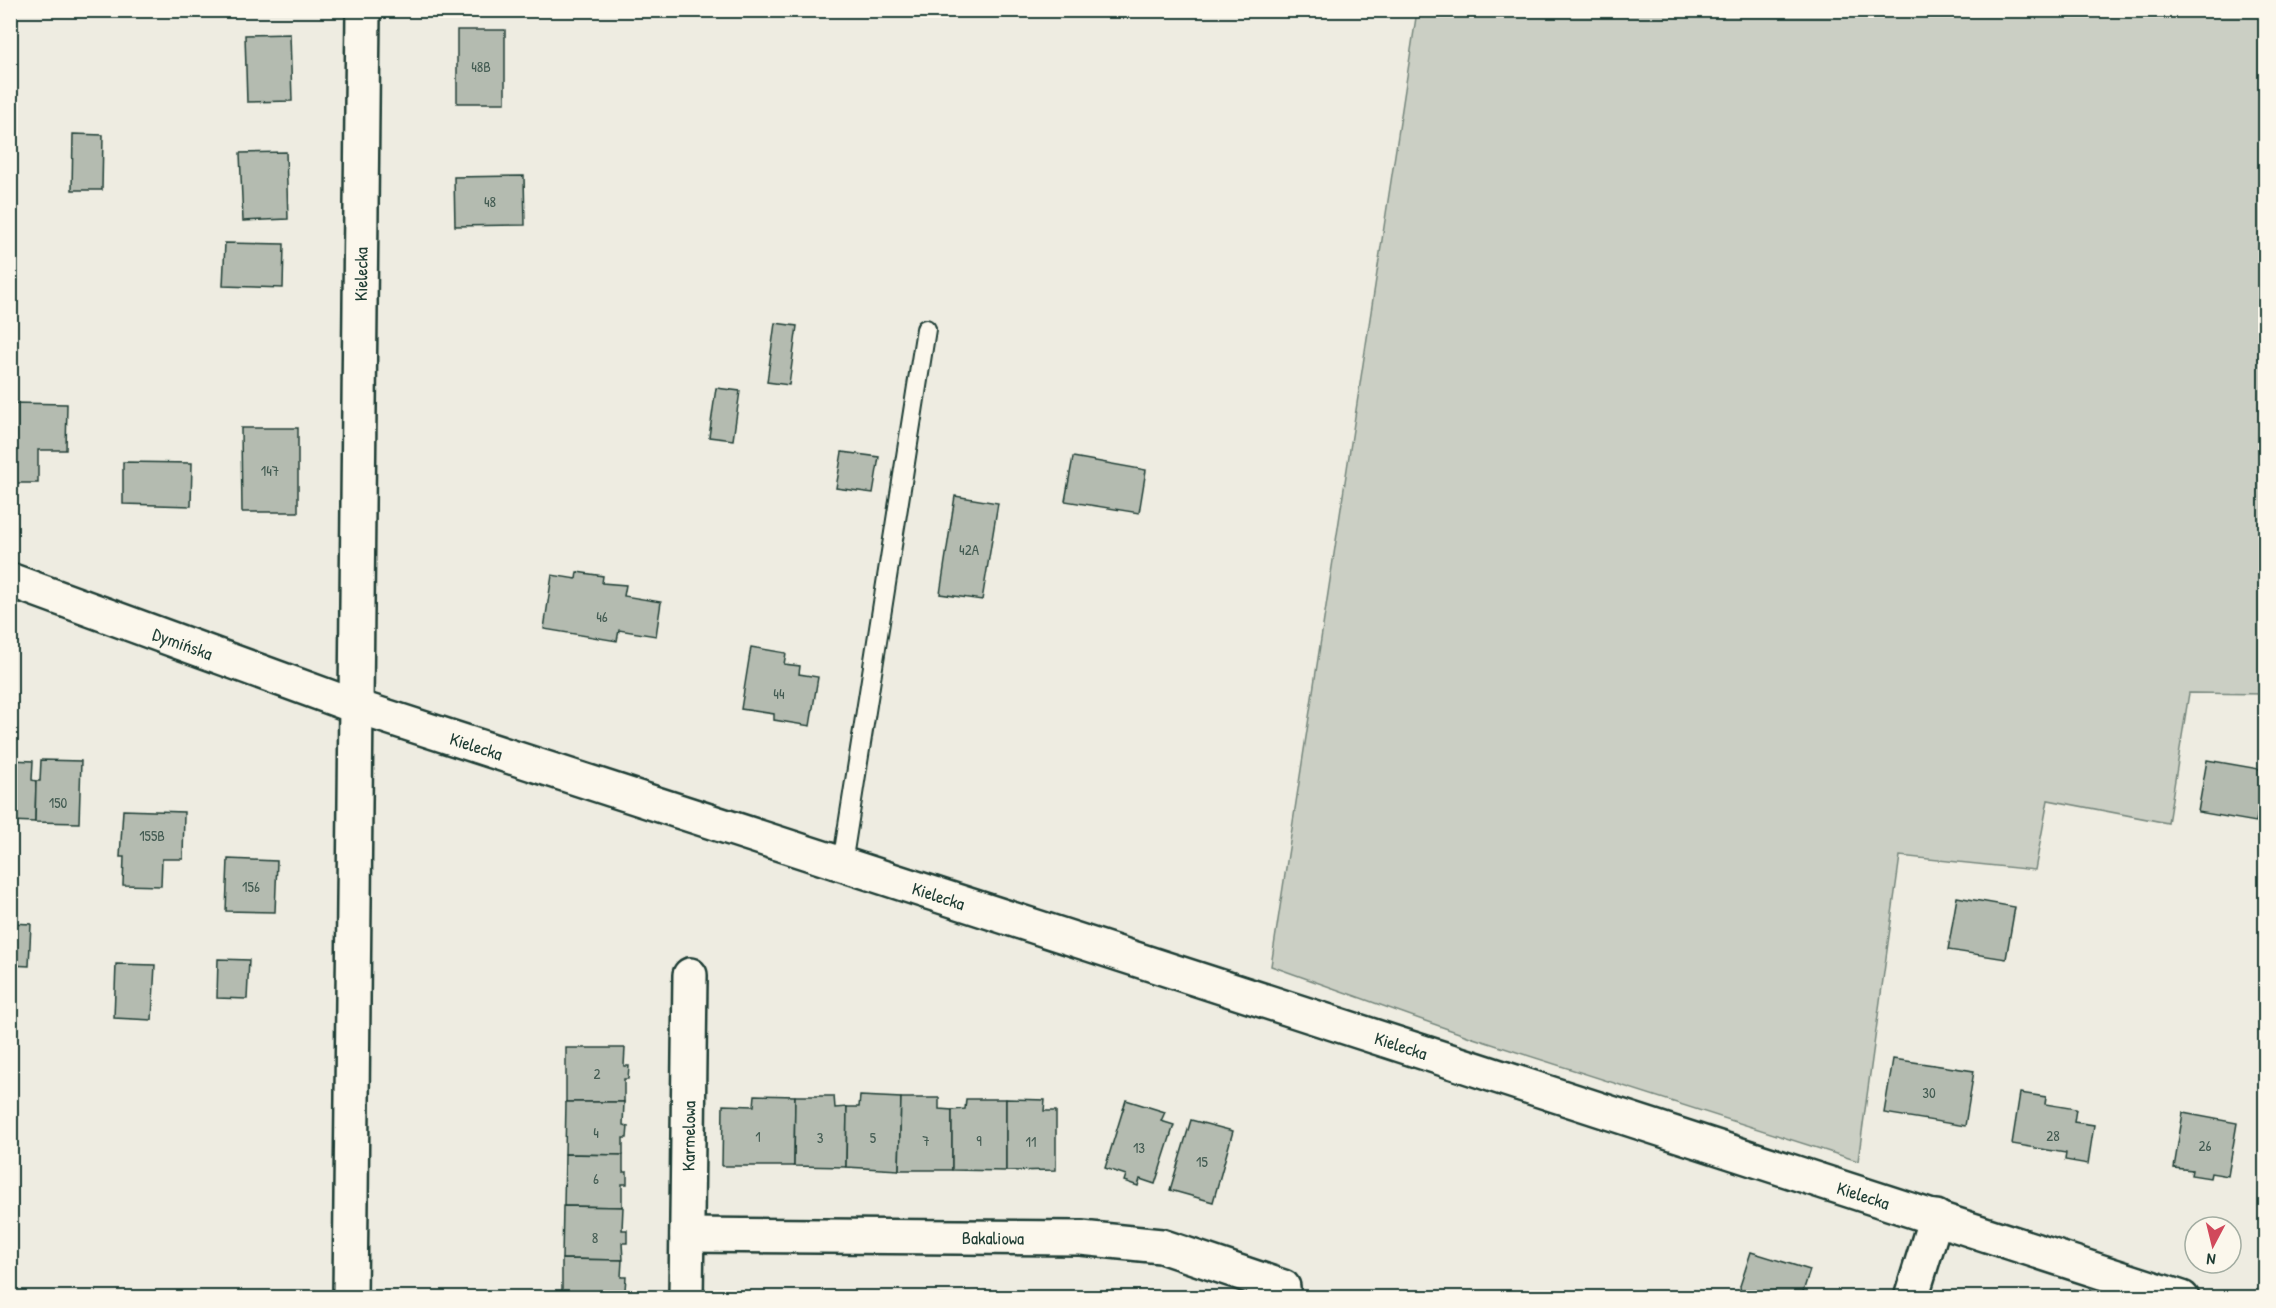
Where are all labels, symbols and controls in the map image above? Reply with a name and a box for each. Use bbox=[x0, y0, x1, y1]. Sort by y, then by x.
house number: 48B bbox=[471, 56, 491, 77]
house number: 48 bbox=[484, 191, 496, 212]
street label: Kielecka bbox=[348, 247, 373, 301]
house number: 147 bbox=[261, 460, 279, 481]
house number: 42A bbox=[959, 539, 980, 560]
house number: 46 bbox=[596, 606, 608, 627]
street label: Dymińska bbox=[149, 621, 216, 666]
house number: 44 bbox=[773, 683, 785, 704]
street label: Kielecka bbox=[447, 725, 506, 766]
house number: 150 bbox=[49, 792, 68, 813]
house number: 155B bbox=[139, 825, 165, 846]
street label: Kielecka bbox=[909, 875, 968, 916]
house number: 156 bbox=[242, 876, 260, 897]
street label: Kielecka bbox=[1372, 1025, 1431, 1065]
house number: 2 bbox=[593, 1063, 601, 1084]
house number: 30 bbox=[1922, 1082, 1936, 1103]
street label: Karmelowa bbox=[675, 1101, 701, 1171]
house number: 4 bbox=[593, 1122, 599, 1143]
house number: 28 bbox=[2046, 1125, 2060, 1146]
house number: 1 bbox=[755, 1126, 761, 1147]
house number: 3 bbox=[817, 1127, 824, 1148]
house number: 5 bbox=[870, 1127, 877, 1148]
house number: 7 bbox=[922, 1130, 930, 1151]
house number: 9 bbox=[976, 1130, 982, 1151]
house number: 11 bbox=[1026, 1131, 1036, 1152]
house number: 26 bbox=[2198, 1135, 2212, 1156]
house number: 13 bbox=[1133, 1137, 1145, 1158]
house number: 15 bbox=[1196, 1151, 1209, 1172]
house number: 6 bbox=[593, 1168, 599, 1189]
street label: Kielecka bbox=[1834, 1175, 1893, 1215]
north arrow bbox=[2183, 1215, 2243, 1275]
street label: Bakaliowa bbox=[962, 1225, 1024, 1250]
house number: 8 bbox=[592, 1227, 598, 1248]
text: N bbox=[2205, 1248, 2217, 1271]

